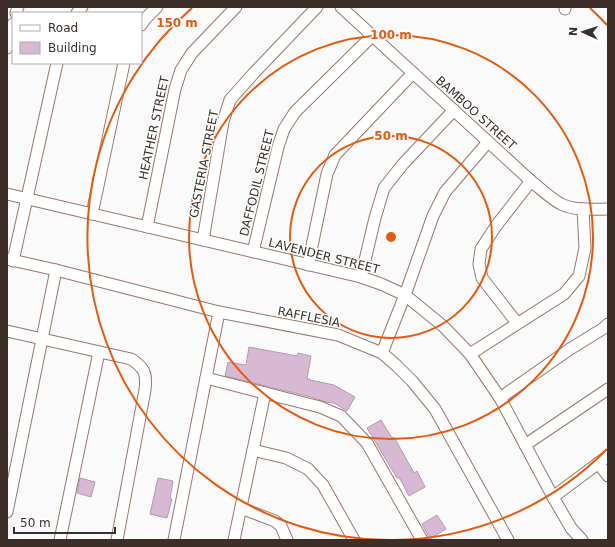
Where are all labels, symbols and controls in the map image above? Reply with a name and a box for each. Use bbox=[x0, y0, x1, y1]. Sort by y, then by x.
legend bbox=[12, 12, 142, 64]
north arrow bbox=[563, 12, 603, 52]
text: 150 m bbox=[156, 16, 198, 30]
text: Road bbox=[48, 21, 78, 35]
text: N bbox=[567, 27, 580, 36]
text: 100 m bbox=[370, 28, 412, 42]
text: Building bbox=[48, 41, 97, 55]
street label: BAMBOO STREET bbox=[433, 73, 520, 153]
street label: HEATHER STREET bbox=[136, 74, 172, 181]
street label: GASTERIA STREET bbox=[187, 108, 221, 219]
street label: DAFFODIL STREET bbox=[237, 128, 277, 238]
text: 50 m bbox=[374, 129, 408, 143]
centre of rings bbox=[384, 230, 398, 244]
street label: LAVENDER STREET bbox=[267, 235, 382, 277]
street label: RAFFLESIA bbox=[276, 304, 342, 330]
scale bar bbox=[14, 509, 115, 535]
text: 50 m bbox=[20, 516, 51, 530]

